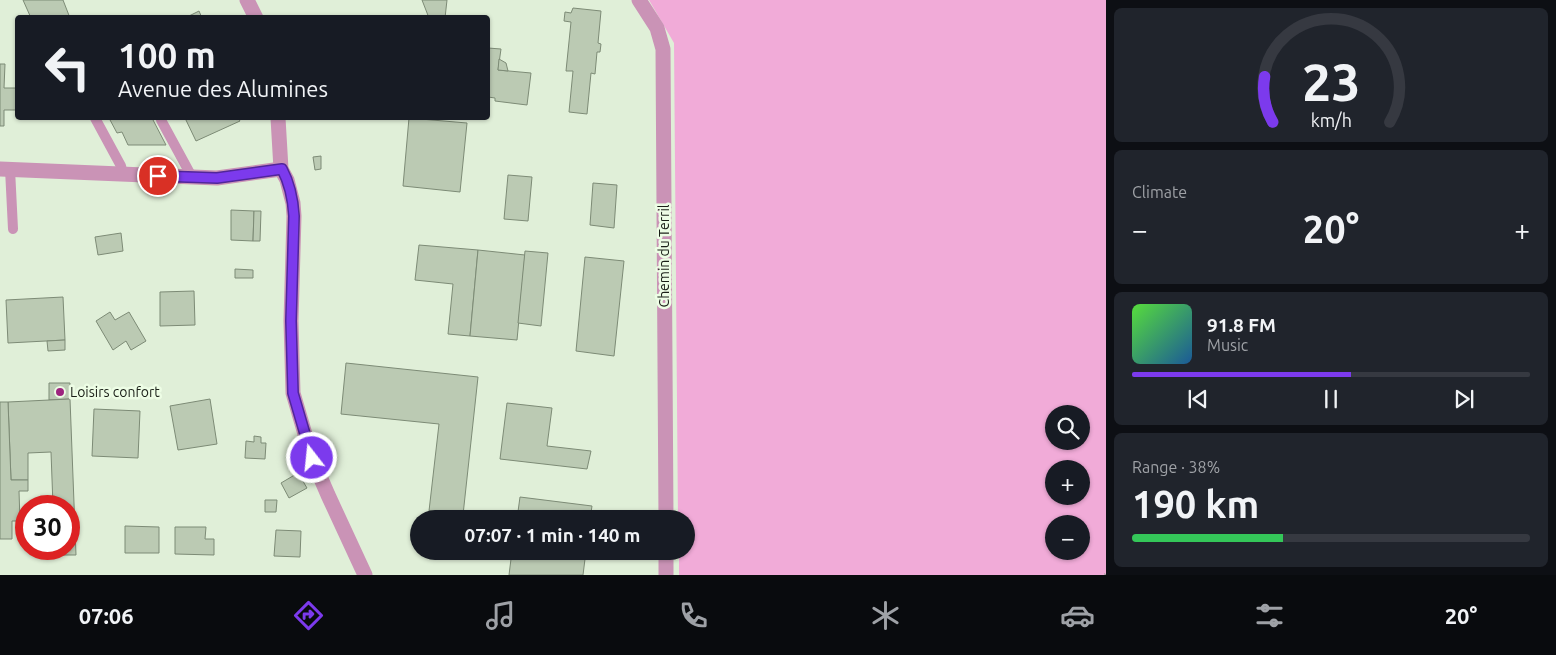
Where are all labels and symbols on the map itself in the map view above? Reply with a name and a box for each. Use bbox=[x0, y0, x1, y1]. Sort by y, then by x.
pin bbox=[137, 155, 179, 197]
street label: Chemin du Terril bbox=[656, 204, 672, 307]
place label: Loisirs confort bbox=[70, 384, 160, 400]
marker: Loisirs confort bbox=[54, 386, 66, 398]
position arrow bbox=[285, 431, 337, 483]
speed limit sign: 30 bbox=[15, 495, 80, 560]

